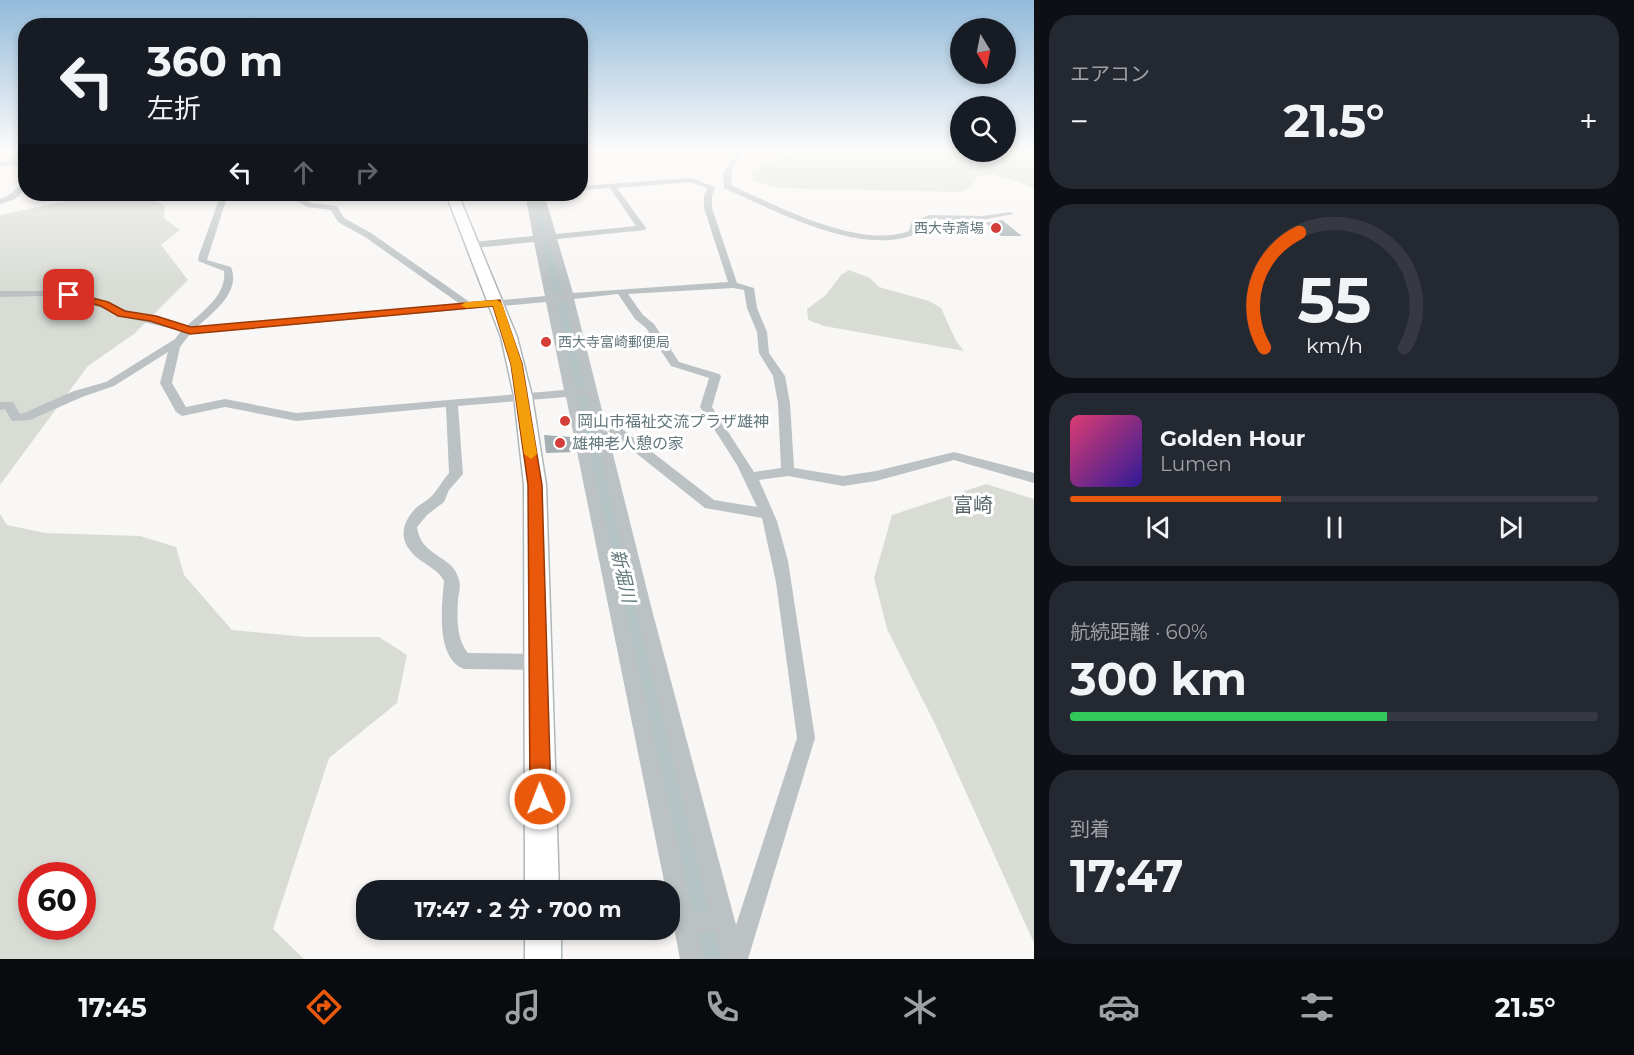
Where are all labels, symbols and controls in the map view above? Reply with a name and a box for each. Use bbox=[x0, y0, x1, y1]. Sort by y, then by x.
north arrow bbox=[950, 18, 1016, 84]
map controls bbox=[950, 18, 1016, 162]
text: 360 m bbox=[147, 35, 283, 87]
icon: left bbox=[48, 42, 126, 120]
text: エアコン bbox=[1070, 62, 1150, 86]
text: 左折 bbox=[147, 92, 201, 125]
text: 21.5° bbox=[1283, 93, 1385, 148]
button: search bbox=[950, 96, 1016, 162]
text: − bbox=[1070, 101, 1089, 141]
text: + bbox=[1579, 101, 1598, 141]
icon: left bbox=[224, 156, 257, 189]
icon: ahead bbox=[287, 156, 320, 189]
icon: right bbox=[350, 156, 383, 189]
place label: 西大寺斎場 bbox=[914, 219, 984, 237]
marker: 西大寺斎場 bbox=[989, 221, 1003, 235]
text: 55 bbox=[1297, 262, 1371, 338]
pin bbox=[43, 269, 94, 320]
icon: arrive bbox=[52, 278, 85, 311]
text: km/h bbox=[1305, 332, 1363, 358]
place label: 西大寺富崎郵便局 bbox=[558, 333, 670, 351]
marker: 西大寺富崎郵便局 bbox=[539, 335, 553, 349]
place label: 岡山市福祉交流プラザ雄神 bbox=[577, 412, 769, 431]
marker: 岡山市福祉交流プラザ雄神 bbox=[558, 414, 572, 428]
text: Golden Hour bbox=[1160, 425, 1305, 452]
place label: 雄神老人憩の家 bbox=[572, 434, 684, 453]
marker: 雄神老人憩の家 bbox=[553, 436, 567, 450]
text: Lumen bbox=[1160, 452, 1232, 476]
district label: 富崎 bbox=[953, 493, 993, 517]
icon: previous bbox=[1142, 511, 1175, 544]
icon: pause bbox=[1318, 511, 1351, 544]
icon: next bbox=[1494, 511, 1527, 544]
water label: 新堀川 bbox=[606, 547, 640, 607]
text: 航続距離 · 60% bbox=[1070, 620, 1208, 644]
text: 300 km bbox=[1070, 651, 1247, 706]
position arrow bbox=[508, 767, 572, 831]
text: 到着 bbox=[1070, 817, 1110, 841]
text: 17:47 bbox=[1070, 848, 1183, 903]
speed limit sign: 60 bbox=[18, 862, 96, 940]
text: 17:47 · 2 分 · 700 m bbox=[414, 896, 622, 923]
icon: directions bbox=[303, 986, 345, 1028]
icon: music bbox=[502, 986, 544, 1028]
icon: phone bbox=[701, 986, 743, 1028]
icon: climate bbox=[899, 986, 941, 1028]
icon: car bbox=[1098, 986, 1140, 1028]
icon: filters bbox=[1296, 986, 1338, 1028]
text: 17:45 bbox=[78, 991, 147, 1024]
text: 21.5° bbox=[1495, 991, 1556, 1024]

